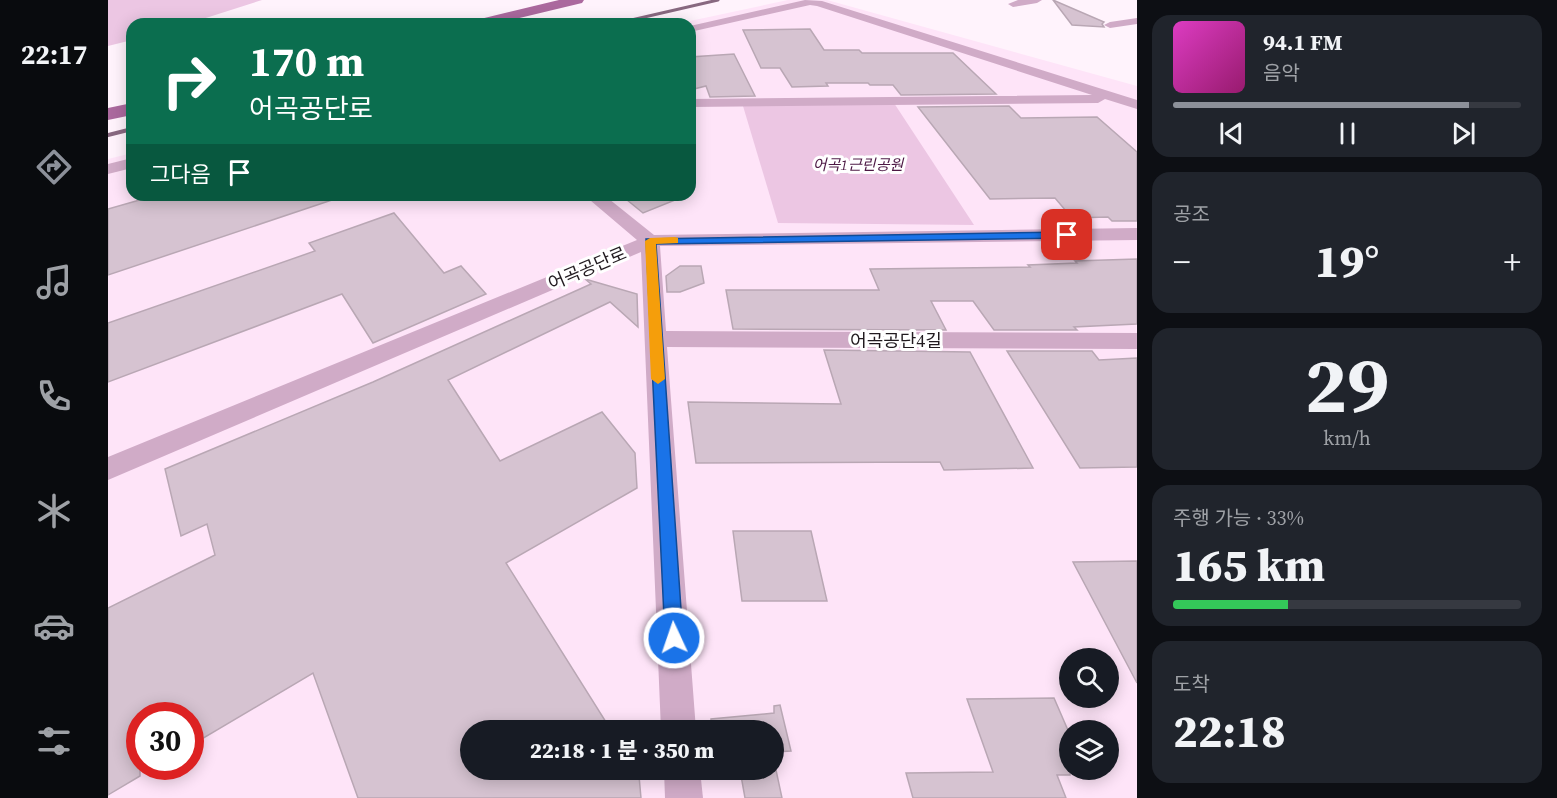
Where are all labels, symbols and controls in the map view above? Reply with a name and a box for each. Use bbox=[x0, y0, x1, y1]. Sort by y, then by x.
text: 94.1 FM bbox=[1263, 27, 1342, 57]
text: 170 m bbox=[249, 32, 364, 90]
text: 22:17 bbox=[21, 36, 87, 73]
icon: right bbox=[150, 42, 228, 120]
text: 음악 bbox=[1263, 59, 1300, 87]
text: 어곡공단로 bbox=[249, 90, 373, 127]
icon: previous bbox=[1215, 117, 1248, 150]
icon: pause bbox=[1331, 117, 1364, 150]
icon: next bbox=[1447, 117, 1480, 150]
icon: directions bbox=[33, 146, 75, 188]
park label: 어곡1근린공원 bbox=[813, 154, 904, 175]
icon: arrive bbox=[223, 156, 256, 189]
text: 그다음 bbox=[150, 159, 211, 189]
text: 공조 bbox=[1173, 200, 1210, 228]
pin bbox=[1041, 209, 1092, 260]
icon: arrive bbox=[1050, 218, 1083, 251]
text: 19° bbox=[1315, 230, 1379, 292]
text: − bbox=[1173, 239, 1191, 284]
text: + bbox=[1503, 239, 1521, 284]
street label: 어곡공단로 bbox=[544, 240, 630, 296]
icon: music bbox=[33, 261, 75, 303]
street label: 어곡공단4길 bbox=[850, 328, 942, 353]
text: 29 bbox=[1305, 331, 1389, 438]
icon: phone bbox=[33, 375, 75, 417]
text: km/h bbox=[1323, 424, 1371, 452]
icon: climate bbox=[33, 490, 75, 532]
text: 주행 가능 · 33% bbox=[1173, 504, 1304, 532]
text: 165 km bbox=[1173, 534, 1325, 596]
icon: car bbox=[33, 605, 75, 647]
position arrow bbox=[642, 606, 706, 670]
map controls bbox=[1059, 648, 1119, 780]
button: search bbox=[1059, 648, 1119, 708]
text: 도착 bbox=[1173, 670, 1210, 698]
text: 22:18 bbox=[1173, 700, 1286, 762]
speed limit sign: 30 bbox=[126, 702, 204, 780]
icon: filters bbox=[33, 720, 75, 762]
button: layers bbox=[1059, 720, 1119, 780]
text: 22:18 · 1 분 · 350 m bbox=[530, 735, 714, 765]

